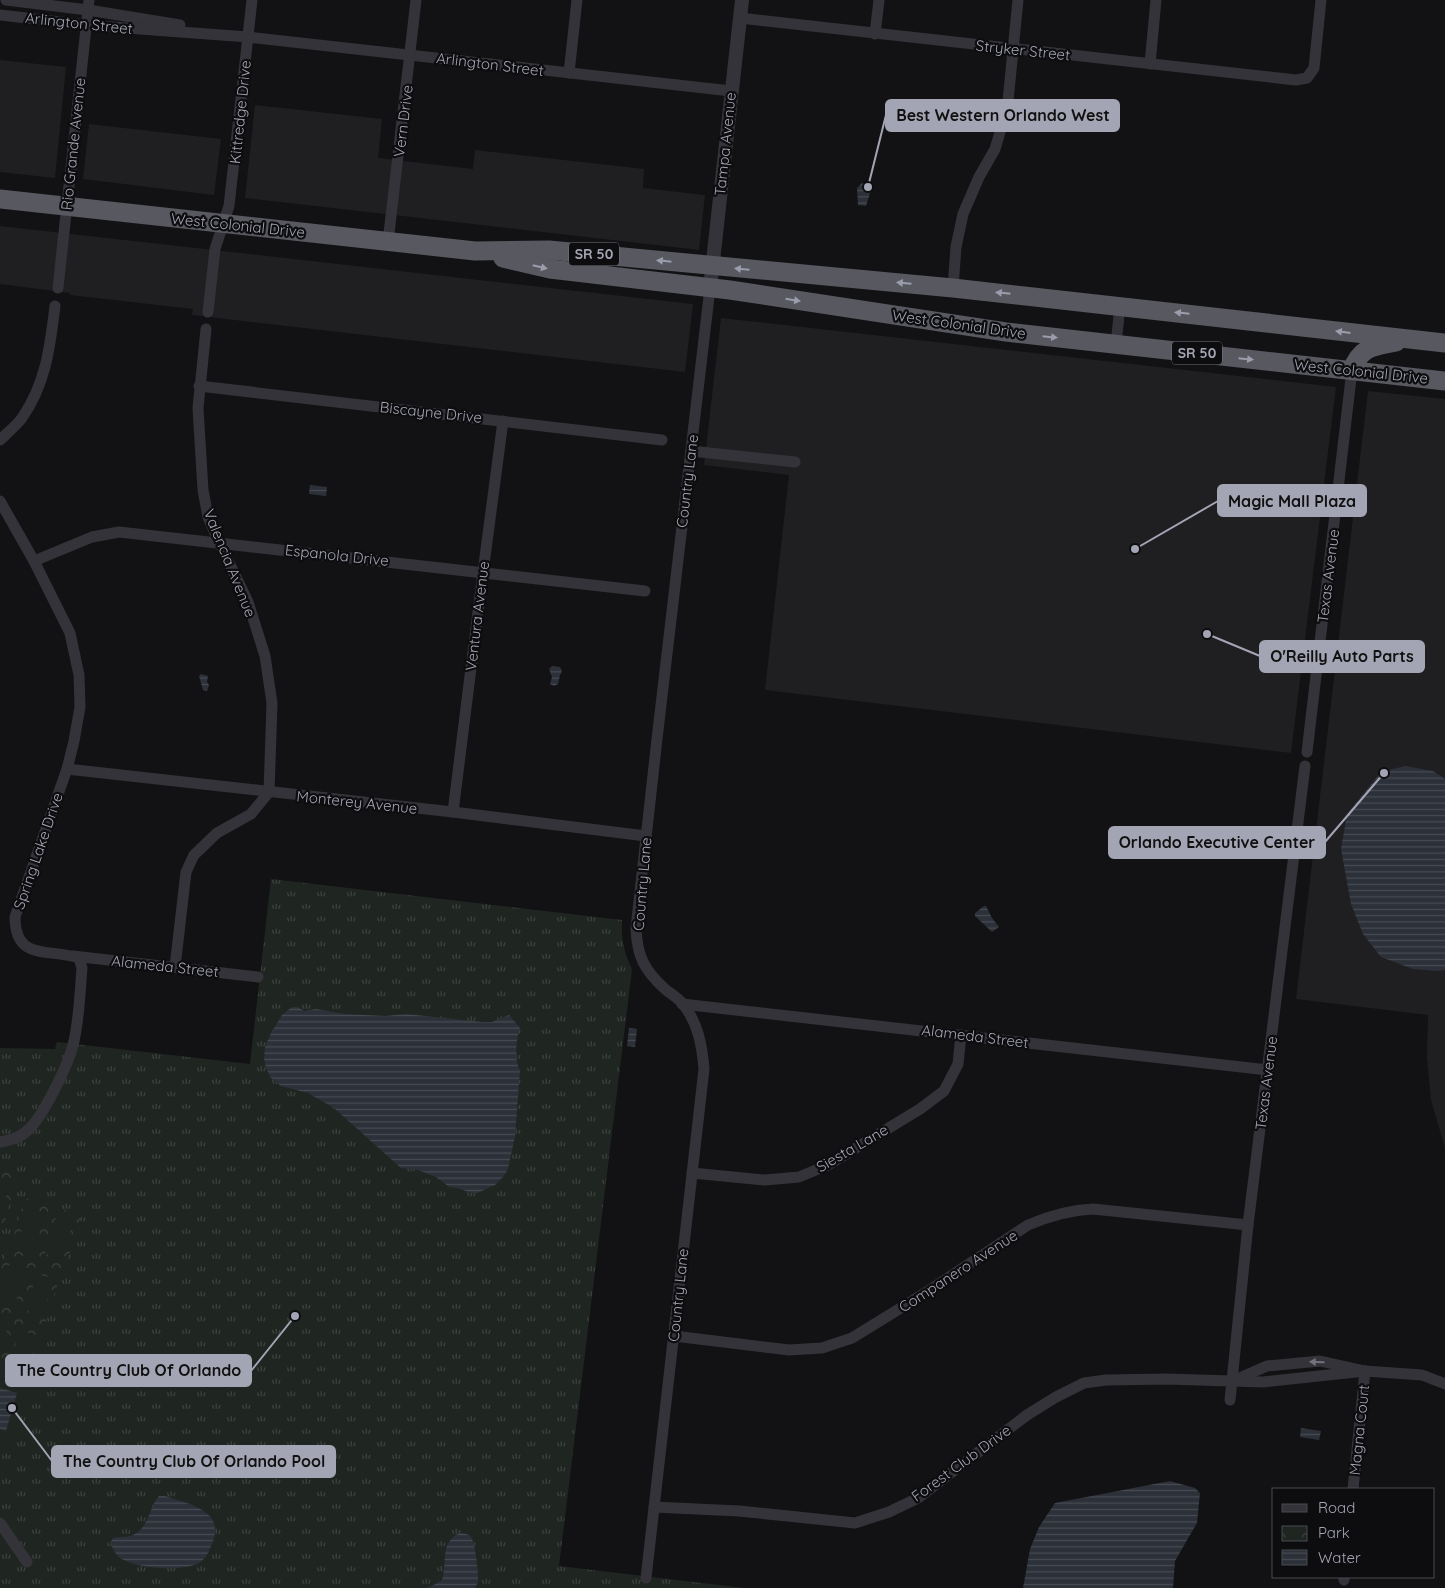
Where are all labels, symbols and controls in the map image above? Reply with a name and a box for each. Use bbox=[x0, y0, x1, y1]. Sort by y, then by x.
street label: Arlington Street bbox=[24, 8, 134, 38]
street label: Stryker Street bbox=[975, 36, 1071, 64]
street label: Arlington Street bbox=[435, 48, 545, 80]
street label: Kittredge Drive bbox=[225, 59, 255, 165]
street label: Rio Grande Avenue bbox=[57, 77, 89, 211]
street label: Vern Drive bbox=[389, 84, 417, 158]
street label: Tampa Avenue bbox=[710, 91, 740, 197]
callout: Best Western Orlando West bbox=[886, 100, 1119, 131]
text: Best Western Orlando West bbox=[896, 105, 1110, 125]
street label: West Colonial Drive bbox=[170, 209, 306, 241]
road number: SR 50 bbox=[569, 242, 619, 266]
one-way arrow bbox=[656, 257, 672, 265]
one-way arrow bbox=[532, 263, 547, 271]
one-way arrow bbox=[734, 265, 750, 273]
one-way arrow bbox=[896, 279, 912, 287]
one-way arrow bbox=[995, 289, 1011, 297]
one-way arrow bbox=[785, 296, 801, 304]
street label: West Colonial Drive bbox=[891, 305, 1027, 343]
one-way arrow bbox=[1174, 309, 1190, 317]
one-way arrow bbox=[1335, 327, 1351, 335]
one-way arrow bbox=[1042, 333, 1058, 341]
road number: SR 50 bbox=[1172, 342, 1222, 364]
one-way arrow bbox=[1238, 355, 1254, 363]
street label: West Colonial Drive bbox=[1293, 355, 1429, 387]
street label: Biscayne Drive bbox=[379, 397, 483, 427]
street label: Country Lane bbox=[672, 433, 702, 529]
callout: Magic Mall Plaza bbox=[1218, 485, 1366, 516]
text: Magic Mall Plaza bbox=[1228, 491, 1356, 511]
street label: Valencia Avenue bbox=[200, 506, 260, 620]
street label: Texas Avenue bbox=[1313, 528, 1343, 624]
street label: Espanola Drive bbox=[284, 540, 390, 570]
street label: Ventura Avenue bbox=[461, 560, 493, 672]
callout: O'Reilly Auto Parts bbox=[1260, 641, 1424, 672]
text: O'Reilly Auto Parts bbox=[1270, 646, 1414, 666]
street label: Monterey Avenue bbox=[296, 786, 418, 818]
street label: Spring Lake Drive bbox=[9, 790, 67, 912]
callout: Orlando Executive Center bbox=[1109, 827, 1325, 858]
text: Orlando Executive Center bbox=[1119, 832, 1315, 852]
street label: Country Lane bbox=[628, 836, 656, 932]
street label: Alameda Street bbox=[110, 951, 220, 981]
street label: Alameda Street bbox=[920, 1020, 1030, 1052]
street label: Texas Avenue bbox=[1251, 1035, 1281, 1131]
street label: Siesta Lane bbox=[813, 1120, 891, 1176]
street label: Companero Avenue bbox=[895, 1226, 1021, 1316]
street label: Country Lane bbox=[664, 1247, 692, 1343]
callout: The Country Club Of Orlando bbox=[6, 1355, 251, 1386]
one-way arrow bbox=[1309, 1358, 1325, 1366]
text: The Country Club Of Orlando bbox=[17, 1360, 241, 1380]
street label: Magna Court bbox=[1345, 1384, 1373, 1476]
street label: Forest Club Drive bbox=[907, 1420, 1015, 1506]
callout: The Country Club Of Orlando Pool bbox=[52, 1446, 335, 1477]
text: The Country Club Of Orlando Pool bbox=[63, 1451, 325, 1471]
legend bbox=[1272, 1488, 1435, 1578]
text: Road bbox=[1318, 1498, 1355, 1517]
text: Park bbox=[1318, 1523, 1350, 1542]
text: Water bbox=[1318, 1548, 1361, 1567]

